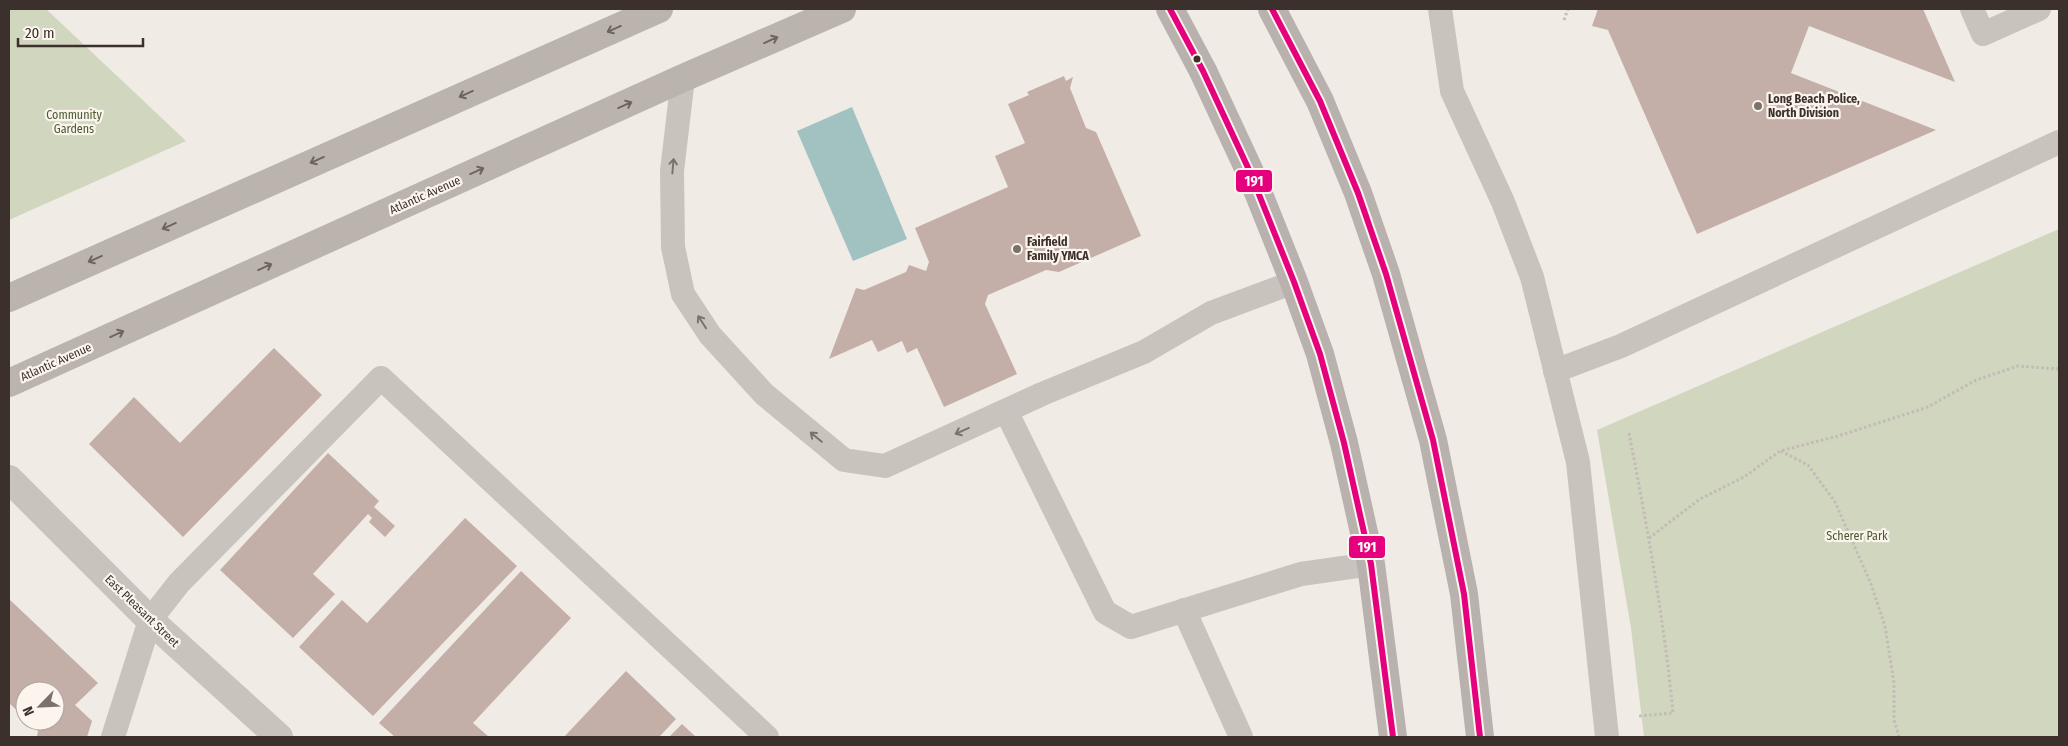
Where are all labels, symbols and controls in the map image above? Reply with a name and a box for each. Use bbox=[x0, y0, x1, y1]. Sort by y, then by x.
scale bar bbox=[18, 15, 142, 47]
text: 20 m bbox=[25, 24, 55, 42]
one-way arrow bbox=[607, 24, 622, 34]
one-way arrow bbox=[763, 34, 778, 44]
unlabelled marker bbox=[1192, 54, 1202, 64]
one-way arrow bbox=[459, 90, 474, 100]
place label: Long Beach Police, North Division bbox=[1768, 92, 1860, 120]
one-way arrow bbox=[617, 99, 632, 109]
marker: Long Beach Police, North Division bbox=[1752, 100, 1764, 112]
park label: Community Gardens bbox=[46, 108, 102, 136]
one-way arrow bbox=[310, 156, 325, 166]
one-way arrow bbox=[668, 159, 678, 175]
one-way arrow bbox=[469, 166, 484, 176]
line badge: 191 bbox=[1235, 169, 1273, 193]
street label: Atlantic Avenue bbox=[387, 173, 463, 217]
text: 191 bbox=[1245, 173, 1263, 190]
one-way arrow bbox=[162, 222, 177, 232]
place label: Fairfield Family YMCA bbox=[1027, 235, 1089, 263]
marker: Fairfield Family YMCA bbox=[1011, 243, 1023, 255]
one-way arrow bbox=[88, 255, 103, 265]
one-way arrow bbox=[257, 262, 272, 272]
one-way arrow bbox=[696, 316, 706, 330]
one-way arrow bbox=[109, 329, 124, 339]
street label: Atlantic Avenue bbox=[18, 340, 94, 384]
one-way arrow bbox=[955, 427, 970, 437]
one-way arrow bbox=[810, 432, 823, 443]
park label: Scherer Park bbox=[1826, 529, 1888, 543]
line badge: 191 bbox=[1348, 535, 1386, 559]
text: 191 bbox=[1358, 539, 1376, 556]
street label: East Pleasant Street bbox=[102, 572, 182, 650]
north arrow bbox=[15, 681, 65, 731]
text: N bbox=[19, 704, 38, 718]

